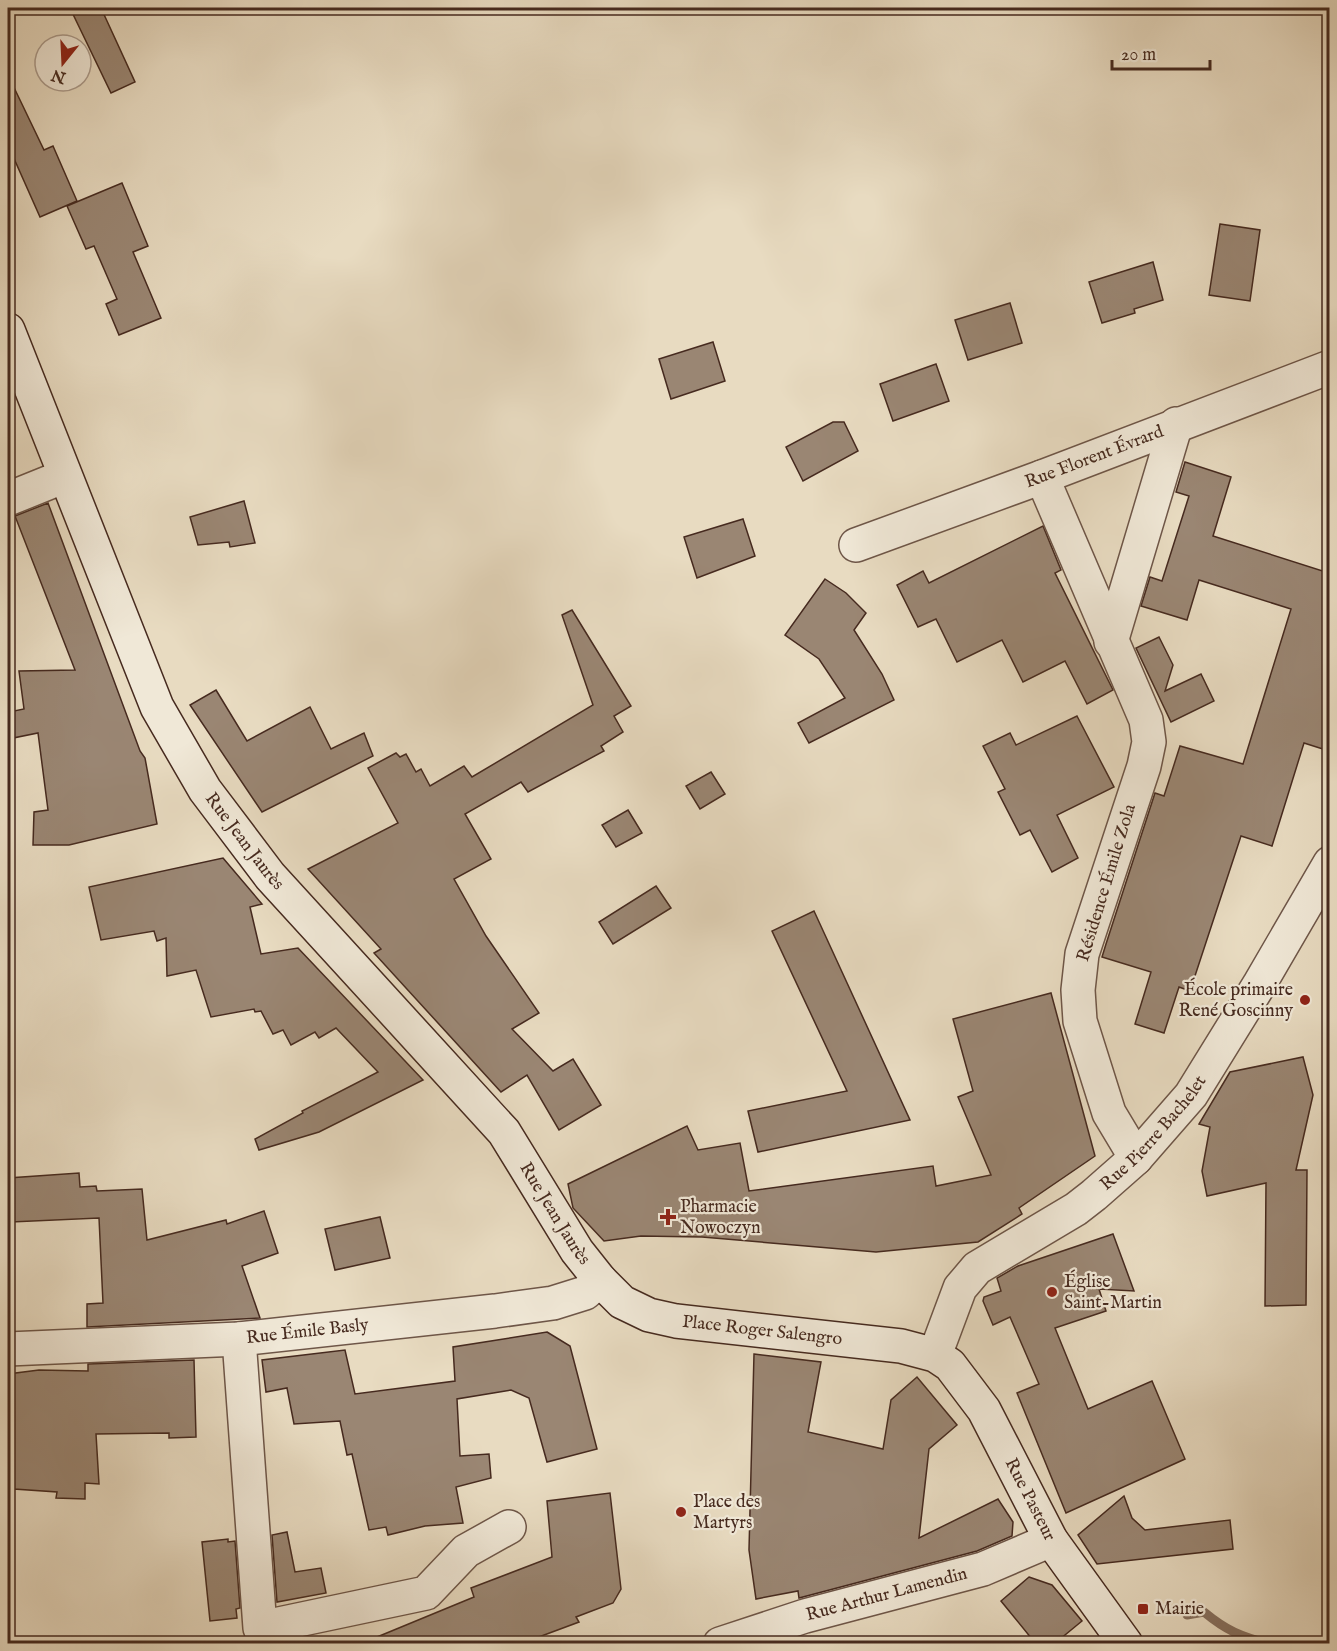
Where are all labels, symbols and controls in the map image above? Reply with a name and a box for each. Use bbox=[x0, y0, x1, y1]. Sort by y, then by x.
north arrow bbox=[33, 33, 93, 93]
scale bar bbox=[1112, 33, 1210, 71]
text: 20 m bbox=[1121, 44, 1156, 67]
text: N bbox=[49, 64, 70, 87]
street label: Rue Florent Évrard bbox=[1022, 420, 1167, 494]
street label: Rue Jean Jaurès bbox=[200, 788, 289, 895]
street label: Résidence Émile Zola bbox=[1070, 801, 1142, 965]
place label: École primaire René Goscinny bbox=[1179, 977, 1293, 1023]
marker: École primaire René Goscinny bbox=[1298, 993, 1312, 1007]
street label: Rue Pierre Bachelet bbox=[1095, 1071, 1212, 1196]
street label: Rue Jean Jaurès bbox=[514, 1158, 595, 1270]
place label: Pharmacie Nowoczyn bbox=[680, 1196, 761, 1240]
marker: Pharmacie Nowoczyn bbox=[661, 1210, 675, 1224]
place label: Église Saint-Martin bbox=[1064, 1269, 1162, 1315]
marker: Église Saint-Martin bbox=[1045, 1285, 1059, 1299]
street label: Place Roger Salengro bbox=[681, 1310, 844, 1351]
street label: Rue Émile Basly bbox=[245, 1313, 370, 1350]
street label: Rue Pasteur bbox=[999, 1454, 1061, 1545]
place label: Place des Martyrs bbox=[693, 1491, 760, 1535]
marker: Place des Martyrs bbox=[674, 1505, 688, 1519]
street label: Rue Arthur Lamendin bbox=[804, 1562, 970, 1627]
place label: Mairie bbox=[1155, 1598, 1204, 1621]
marker: Mairie bbox=[1136, 1602, 1150, 1616]

